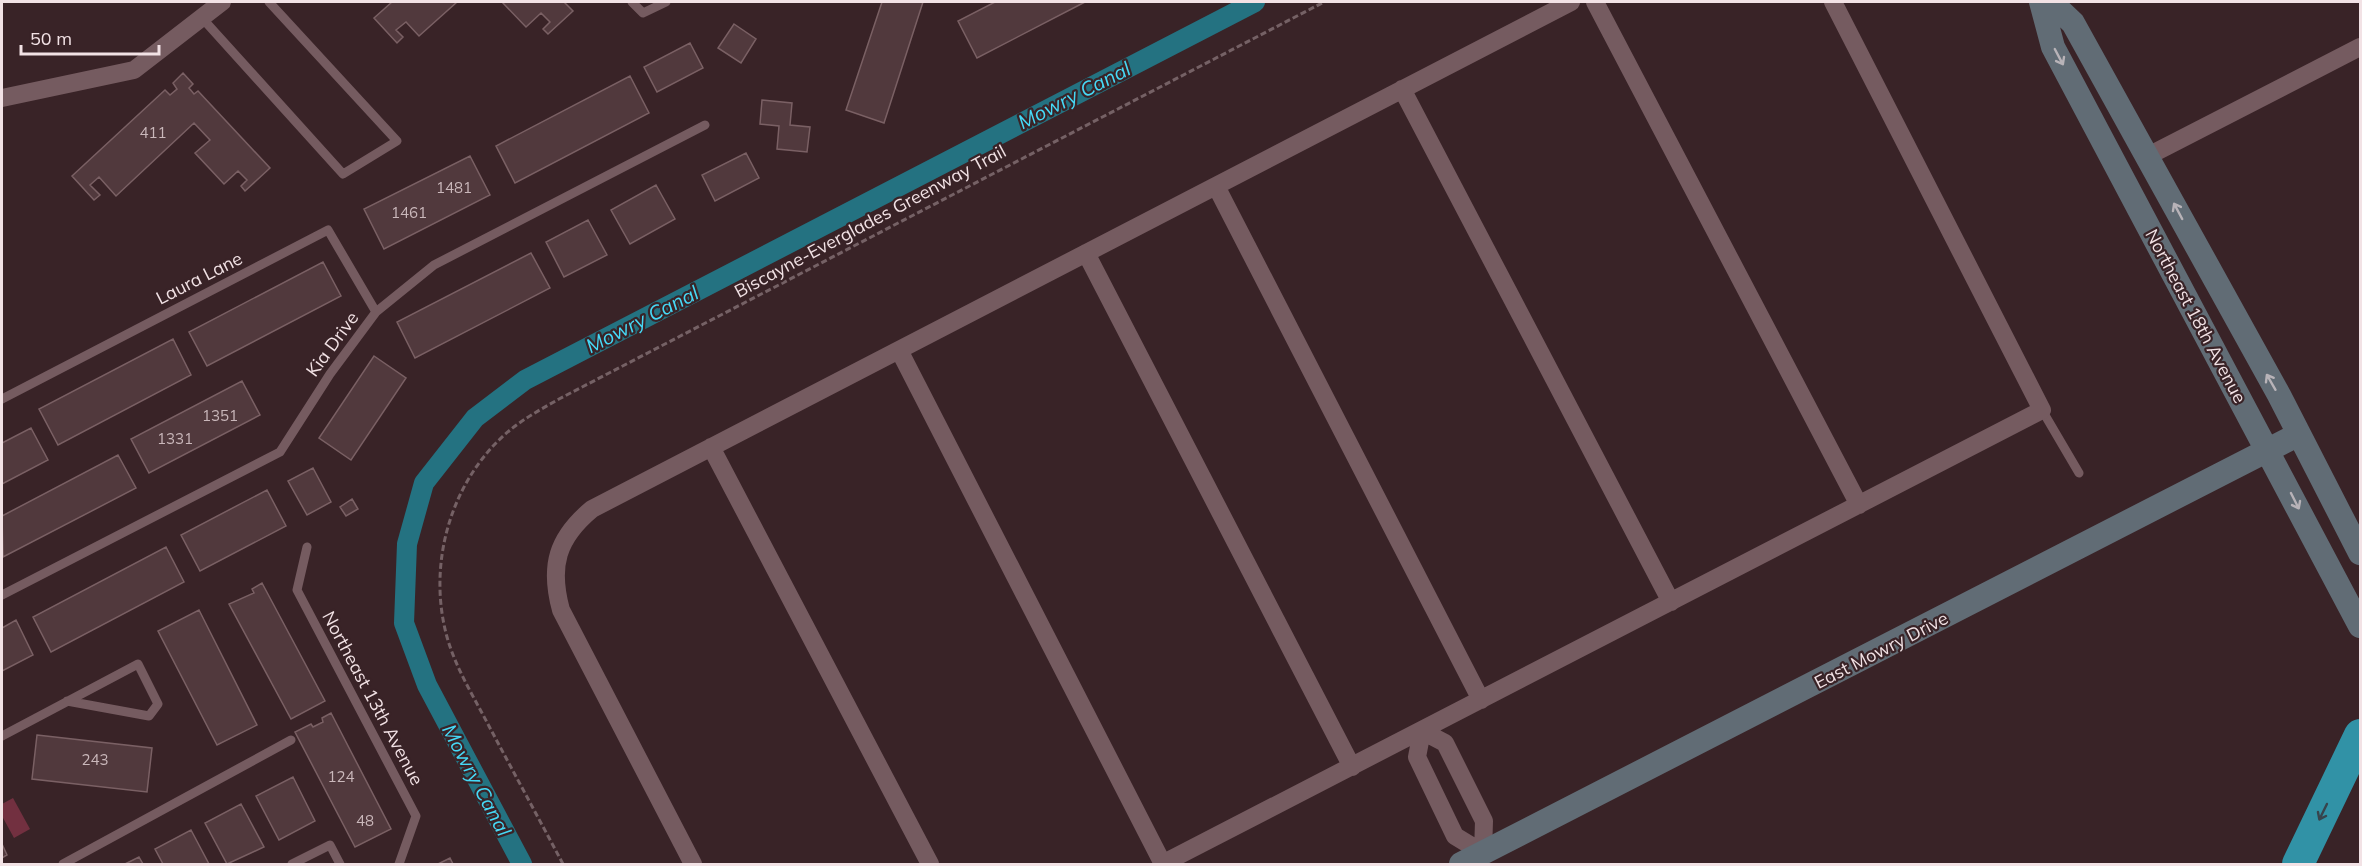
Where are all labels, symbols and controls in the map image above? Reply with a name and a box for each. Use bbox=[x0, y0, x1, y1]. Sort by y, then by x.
scale bar bbox=[21, 18, 159, 56]
text: 50 m bbox=[30, 27, 72, 50]
one-way arrow bbox=[2053, 48, 2065, 65]
water label: Mowry Canal bbox=[1013, 56, 1135, 134]
house number: 411 bbox=[139, 123, 167, 142]
street label: Biscayne-Everglades Greenway Trail bbox=[730, 139, 1010, 303]
house number: 1481 bbox=[436, 178, 472, 197]
house number: 1461 bbox=[391, 203, 427, 222]
one-way arrow bbox=[2171, 203, 2183, 221]
street label: Northeast 18th Avenue bbox=[2140, 225, 2252, 407]
street label: Laura Lane bbox=[152, 246, 246, 310]
water label: Mowry Canal bbox=[581, 280, 703, 358]
street label: Kia Drive bbox=[301, 307, 363, 381]
one-way arrow bbox=[2265, 374, 2277, 391]
house number: 1351 bbox=[202, 406, 238, 425]
house number: 1331 bbox=[157, 429, 193, 448]
one-way arrow bbox=[2290, 492, 2301, 510]
street label: East Mowry Drive bbox=[1810, 606, 1952, 694]
street label: Northeast 13th Avenue bbox=[317, 607, 429, 789]
water label: Mowry Canal bbox=[437, 720, 517, 841]
house number: 243 bbox=[81, 750, 109, 769]
house number: 124 bbox=[327, 767, 355, 786]
one-way arrow bbox=[2317, 803, 2329, 821]
house number: 48 bbox=[356, 811, 374, 830]

